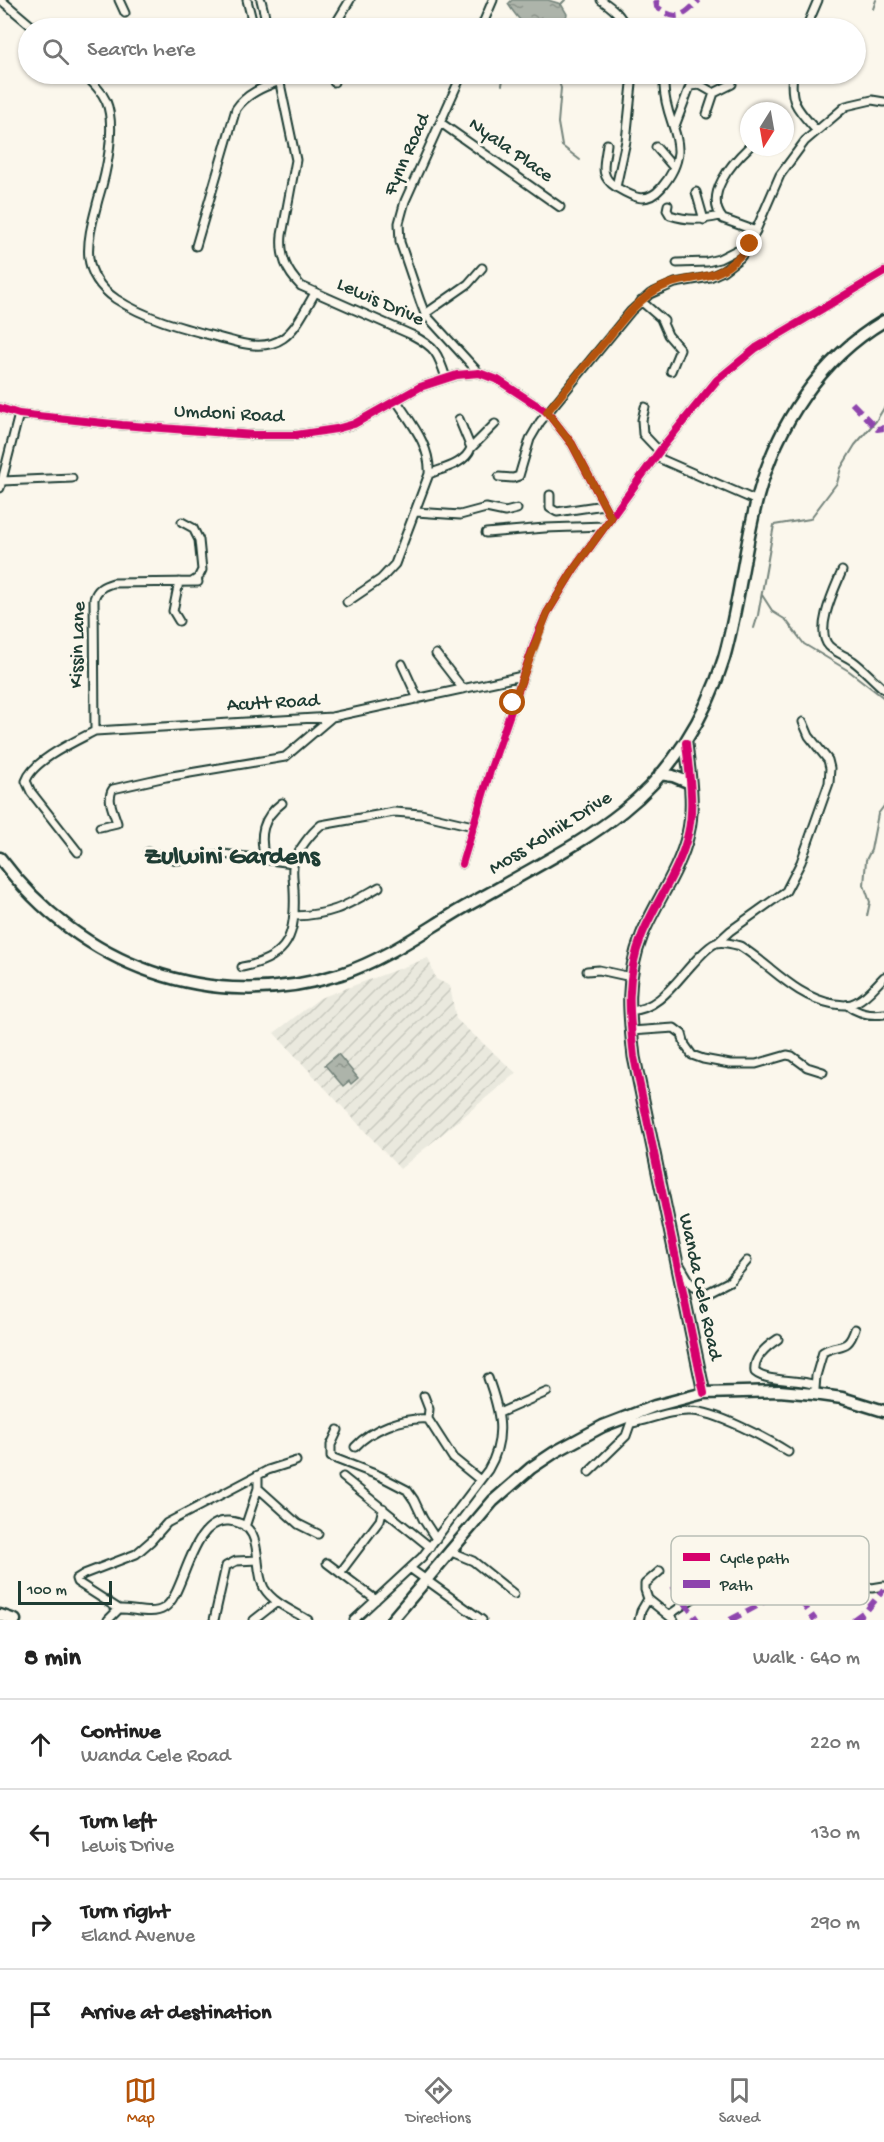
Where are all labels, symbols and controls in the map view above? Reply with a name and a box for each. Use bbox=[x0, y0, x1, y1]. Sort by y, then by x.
search box bbox=[18, 18, 866, 84]
icon: search bbox=[39, 35, 72, 68]
text: Search here bbox=[87, 38, 195, 64]
north arrow bbox=[740, 102, 794, 156]
street label: Fynn Road bbox=[379, 108, 437, 201]
street label: Nyala Place bbox=[463, 113, 557, 189]
route end bbox=[736, 230, 762, 256]
street label: Lewis Drive bbox=[333, 274, 428, 333]
street label: Umdoni Road bbox=[173, 401, 287, 429]
street label: Kissin Lane bbox=[66, 600, 92, 689]
route start bbox=[499, 689, 525, 715]
street label: Acutt Road bbox=[226, 690, 322, 718]
street label: Moss Kolnik Drive bbox=[485, 787, 617, 881]
district label: Zulwini Gardens bbox=[144, 843, 321, 874]
street label: Wanda Cele Road bbox=[672, 1212, 726, 1365]
legend bbox=[671, 1536, 869, 1605]
text: Cycle path bbox=[720, 1551, 790, 1570]
scale bar bbox=[18, 1578, 112, 1606]
text: Path bbox=[719, 1578, 753, 1597]
text: 100 m bbox=[27, 1582, 67, 1601]
text: 8 min bbox=[24, 1644, 81, 1675]
text: Walk · 640 m bbox=[753, 1648, 860, 1671]
text: Continue bbox=[81, 1720, 161, 1746]
icon: ahead bbox=[24, 1728, 57, 1761]
text: 220 m bbox=[810, 1733, 860, 1756]
text: Wanda Cele Road bbox=[81, 1746, 230, 1769]
text: Turn left bbox=[81, 1810, 155, 1836]
icon: left bbox=[24, 1818, 57, 1851]
text: 130 m bbox=[811, 1823, 860, 1846]
text: Lewis Drive bbox=[81, 1836, 174, 1859]
text: Turn right bbox=[81, 1900, 169, 1926]
icon: right bbox=[24, 1908, 57, 1941]
text: 290 m bbox=[810, 1913, 860, 1936]
text: Eland Avenue bbox=[81, 1926, 195, 1949]
icon: arrive bbox=[24, 1998, 57, 2031]
text: Arrive at destination bbox=[81, 2001, 271, 2027]
tab: Map bbox=[124, 2074, 157, 2129]
tab: Directions bbox=[405, 2074, 471, 2129]
tab: Saved bbox=[719, 2074, 760, 2129]

